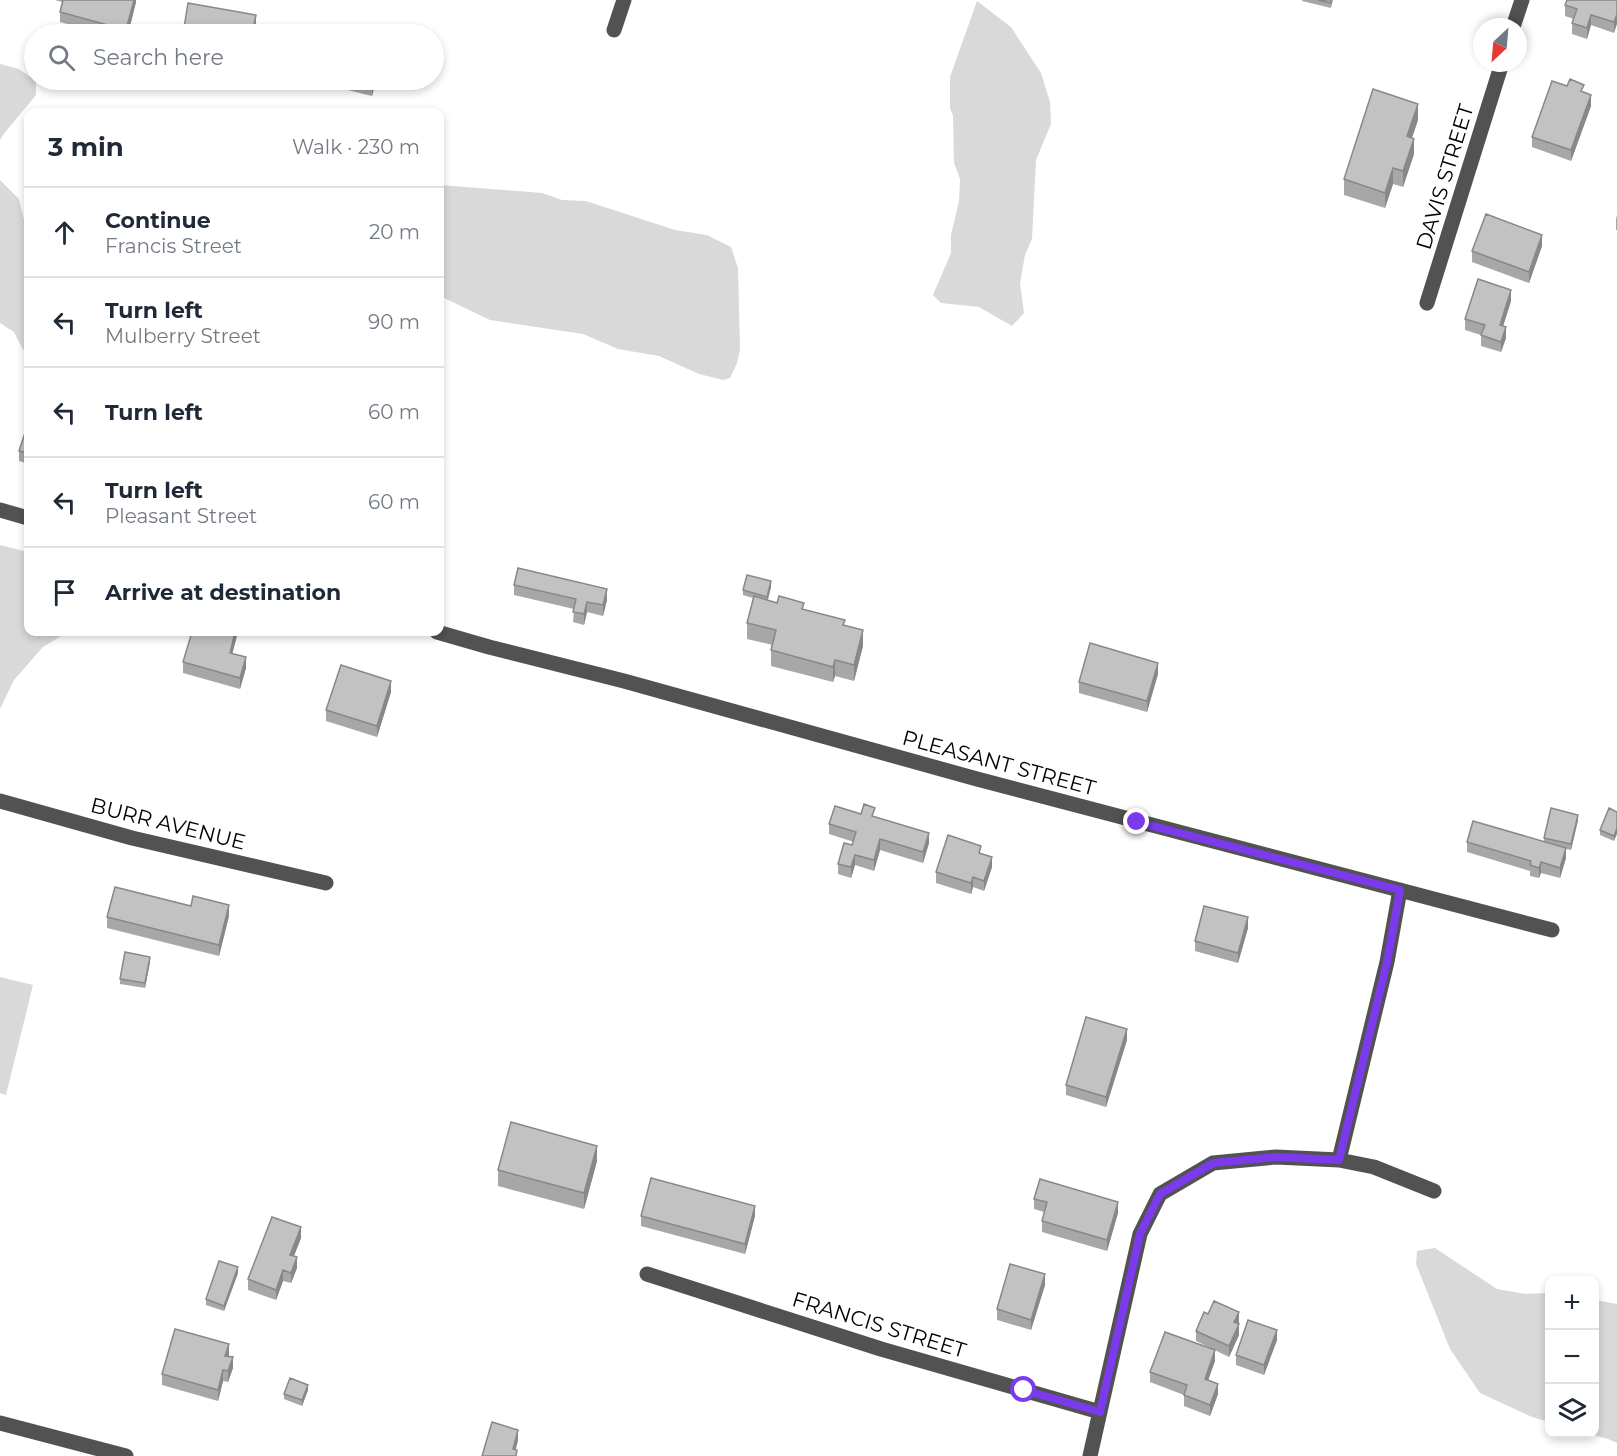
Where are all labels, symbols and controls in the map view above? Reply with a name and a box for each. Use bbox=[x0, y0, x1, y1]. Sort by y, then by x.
north arrow bbox=[1473, 18, 1527, 72]
search box bbox=[24, 24, 444, 90]
icon: search bbox=[45, 41, 78, 74]
text: Search here bbox=[93, 44, 224, 71]
street label: DAVIS STREET bbox=[1411, 101, 1478, 253]
text: 3 min bbox=[48, 131, 124, 163]
text: Walk · 230 m bbox=[292, 135, 420, 159]
text: Continue bbox=[105, 207, 211, 234]
icon: ahead bbox=[48, 216, 81, 249]
text: 20 m bbox=[369, 220, 420, 244]
text: Francis Street bbox=[105, 234, 242, 258]
text: Turn left bbox=[105, 297, 203, 324]
icon: left bbox=[48, 306, 81, 339]
text: 90 m bbox=[368, 310, 420, 334]
text: Mulberry Street bbox=[105, 324, 261, 348]
icon: left bbox=[48, 396, 81, 429]
text: Turn left bbox=[105, 399, 203, 426]
text: 60 m bbox=[368, 400, 420, 424]
text: Turn left bbox=[105, 477, 203, 504]
icon: left bbox=[48, 486, 81, 519]
text: 60 m bbox=[368, 490, 420, 514]
text: Pleasant Street bbox=[105, 504, 257, 528]
icon: arrive bbox=[48, 576, 81, 609]
text: Arrive at destination bbox=[105, 579, 341, 606]
street label: PLEASANT STREET bbox=[900, 725, 1098, 800]
street label: BURR AVENUE bbox=[88, 792, 248, 855]
route end bbox=[1123, 808, 1149, 834]
map controls bbox=[1545, 1276, 1599, 1438]
button: + bbox=[1545, 1276, 1599, 1330]
street label: FRANCIS STREET bbox=[789, 1286, 969, 1363]
button: − bbox=[1545, 1330, 1599, 1384]
route start bbox=[1010, 1376, 1036, 1402]
button: layers bbox=[1545, 1384, 1599, 1438]

